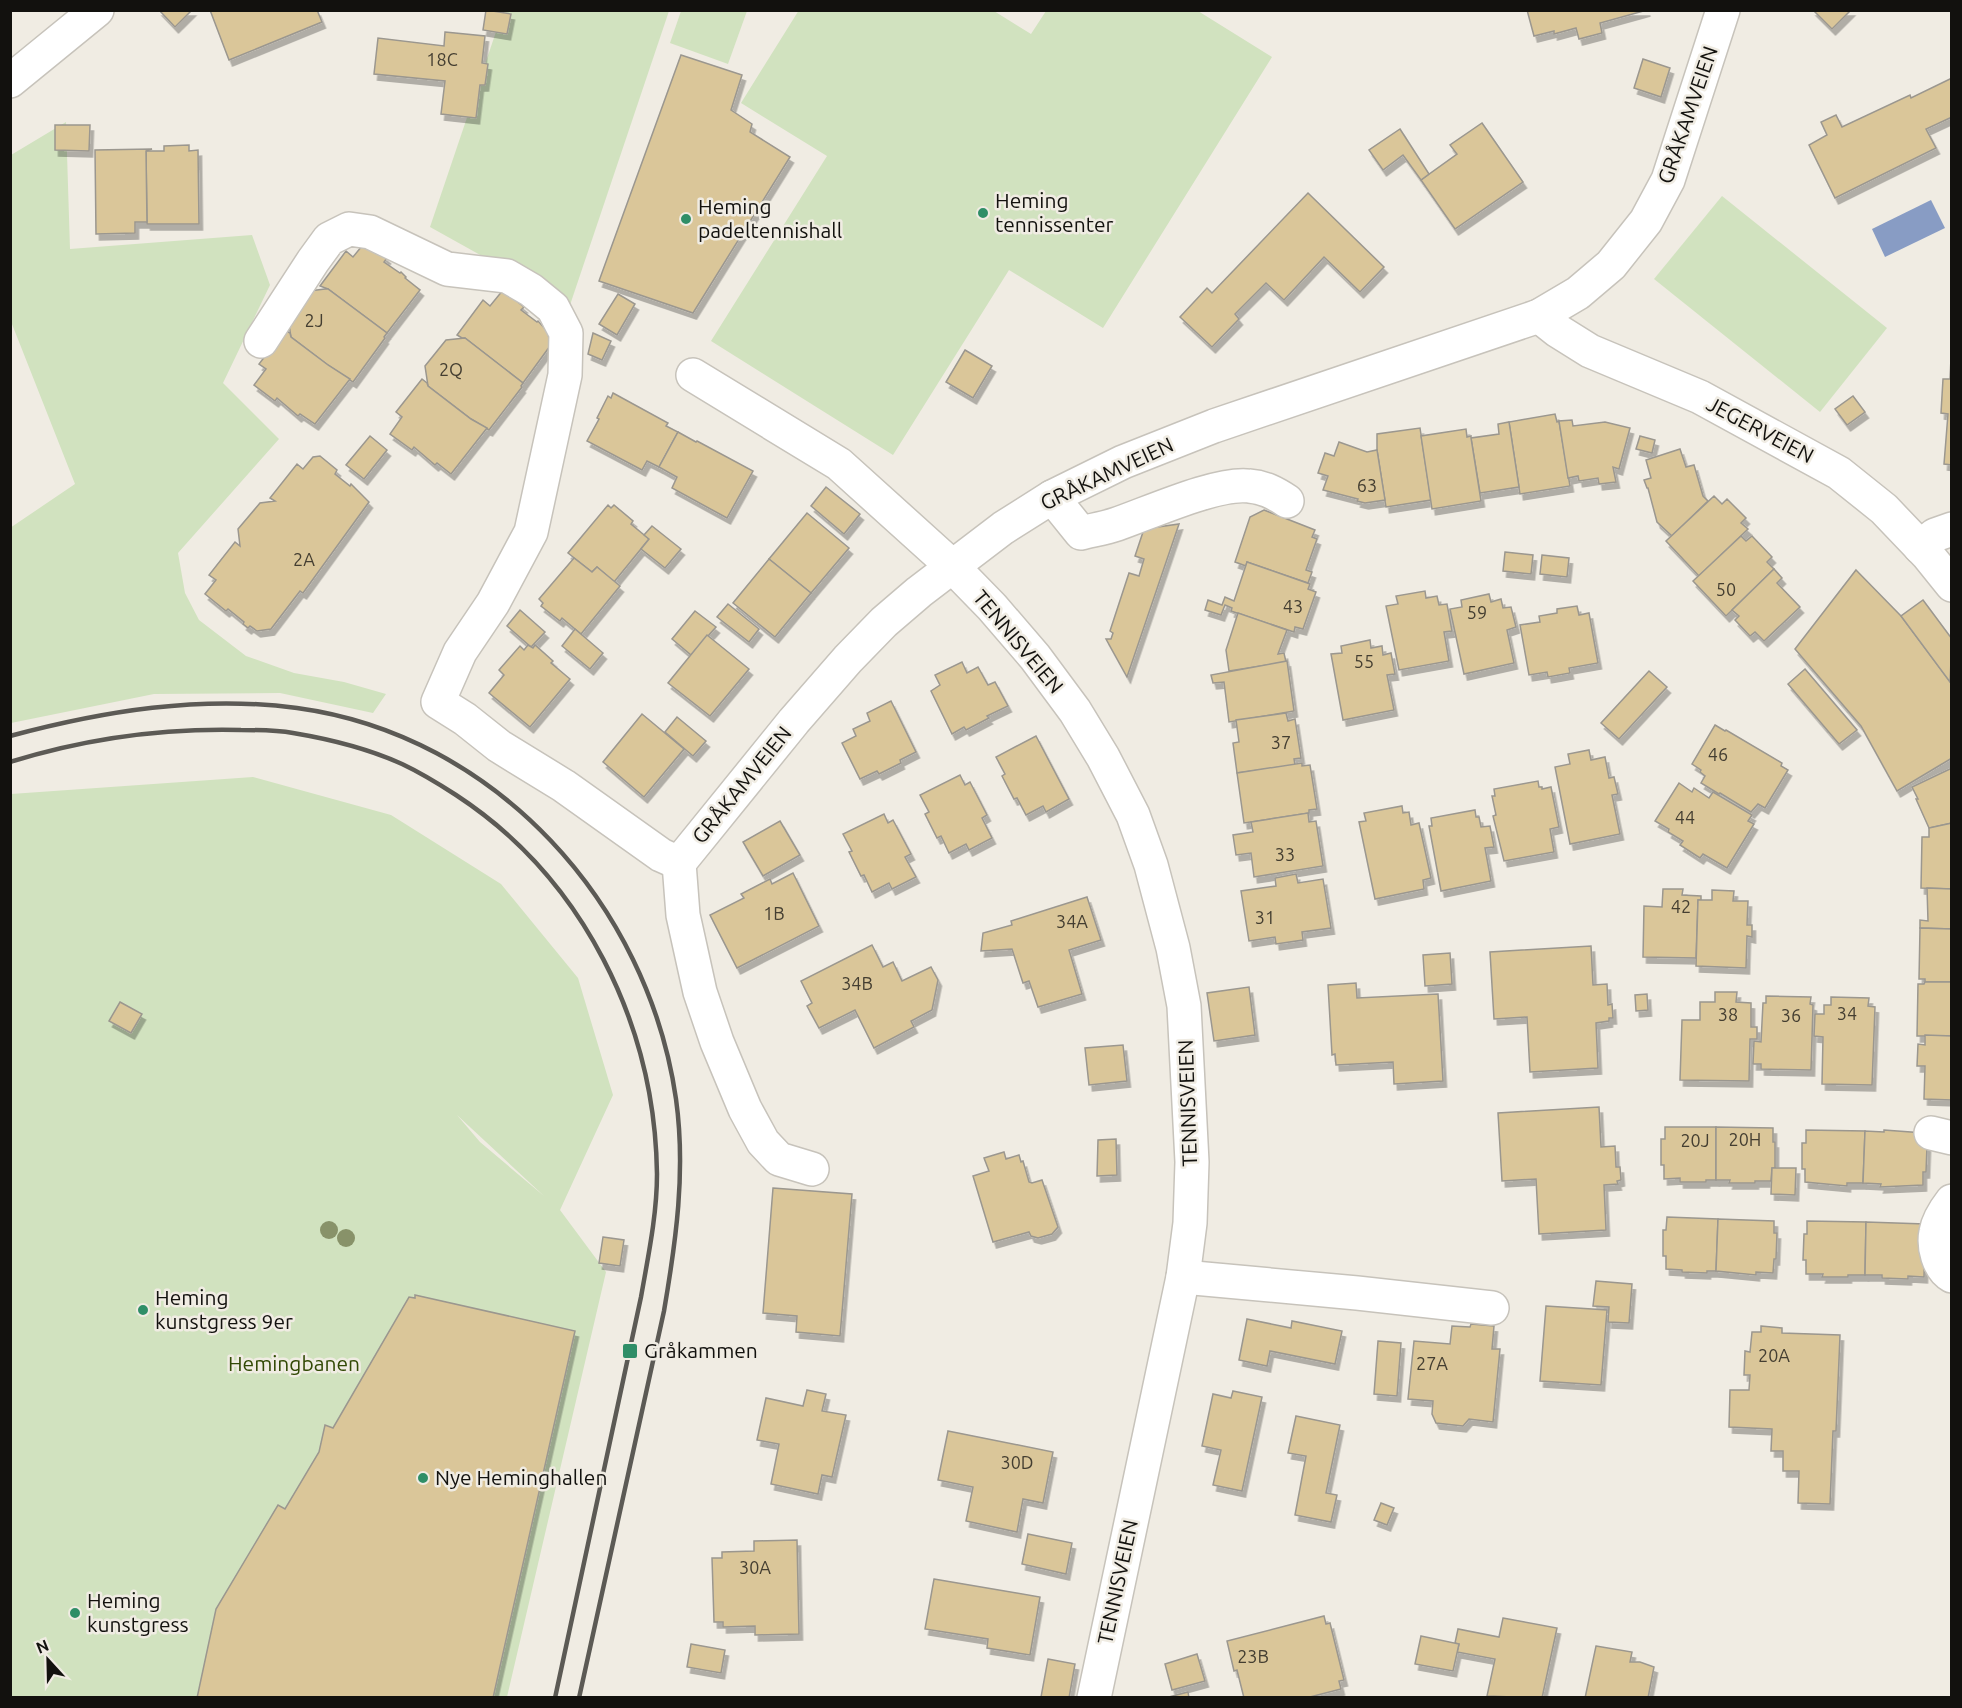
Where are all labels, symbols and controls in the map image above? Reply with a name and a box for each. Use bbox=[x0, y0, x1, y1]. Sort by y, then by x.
street label: GRÅKAMVEIEN bbox=[1652, 43, 1722, 187]
house number: 18C bbox=[426, 49, 458, 69]
place label: Heming tennissenter bbox=[995, 188, 1114, 236]
place label: Heming padeltennishall bbox=[698, 194, 842, 242]
marker: Heming tennissenter bbox=[976, 206, 990, 220]
marker: Heming padeltennishall bbox=[679, 212, 693, 226]
house number: 2J bbox=[304, 310, 324, 330]
house number: 2Q bbox=[439, 359, 463, 380]
street label: JEGERVEIEN bbox=[1703, 391, 1818, 467]
street label: GRÅKAMVEIEN bbox=[1036, 432, 1177, 514]
house number: 63 bbox=[1357, 475, 1377, 495]
house number: 2A bbox=[293, 549, 315, 569]
house number: 50 bbox=[1716, 579, 1736, 599]
street label: TENNISVEIEN bbox=[969, 585, 1069, 698]
house number: 43 bbox=[1283, 596, 1303, 616]
house number: 59 bbox=[1467, 602, 1487, 622]
house number: 55 bbox=[1354, 651, 1374, 671]
street label: GRÅKAMVEIEN bbox=[687, 721, 796, 848]
house number: 37 bbox=[1271, 732, 1291, 752]
house number: 46 bbox=[1708, 744, 1728, 764]
house number: 44 bbox=[1675, 807, 1695, 827]
house number: 33 bbox=[1275, 844, 1295, 864]
house number: 42 bbox=[1671, 896, 1691, 916]
house number: 1B bbox=[763, 903, 785, 923]
house number: 31 bbox=[1255, 907, 1275, 927]
house number: 34A bbox=[1056, 911, 1088, 931]
house number: 34B bbox=[841, 973, 873, 993]
house number: 34 bbox=[1837, 1003, 1857, 1023]
house number: 38 bbox=[1718, 1004, 1738, 1024]
house number: 36 bbox=[1781, 1005, 1801, 1025]
street label: TENNISVEIEN bbox=[1173, 1039, 1201, 1167]
house number: 20H bbox=[1729, 1129, 1761, 1149]
house number: 20J bbox=[1680, 1130, 1710, 1150]
place label: Heming kunstgress 9er bbox=[155, 1285, 293, 1333]
marker: Heming kunstgress 9er bbox=[136, 1303, 150, 1317]
place label: Gråkammen bbox=[644, 1338, 758, 1362]
marker: Gråkammen bbox=[621, 1342, 639, 1360]
house number: 20A bbox=[1758, 1345, 1790, 1365]
park label: Hemingbanen bbox=[228, 1351, 360, 1375]
house number: 27A bbox=[1416, 1353, 1448, 1373]
house number: 30D bbox=[1000, 1452, 1034, 1472]
place label: Nye Heminghallen bbox=[435, 1465, 607, 1489]
marker: Nye Heminghallen bbox=[416, 1471, 430, 1485]
street label: TENNISVEIEN bbox=[1092, 1517, 1142, 1646]
house number: 30A bbox=[739, 1557, 771, 1577]
place label: Heming kunstgress bbox=[87, 1588, 189, 1636]
marker: Heming kunstgress bbox=[68, 1606, 82, 1620]
north arrow bbox=[18, 1630, 78, 1690]
text: N bbox=[33, 1636, 51, 1657]
house number: 23B bbox=[1237, 1646, 1269, 1666]

